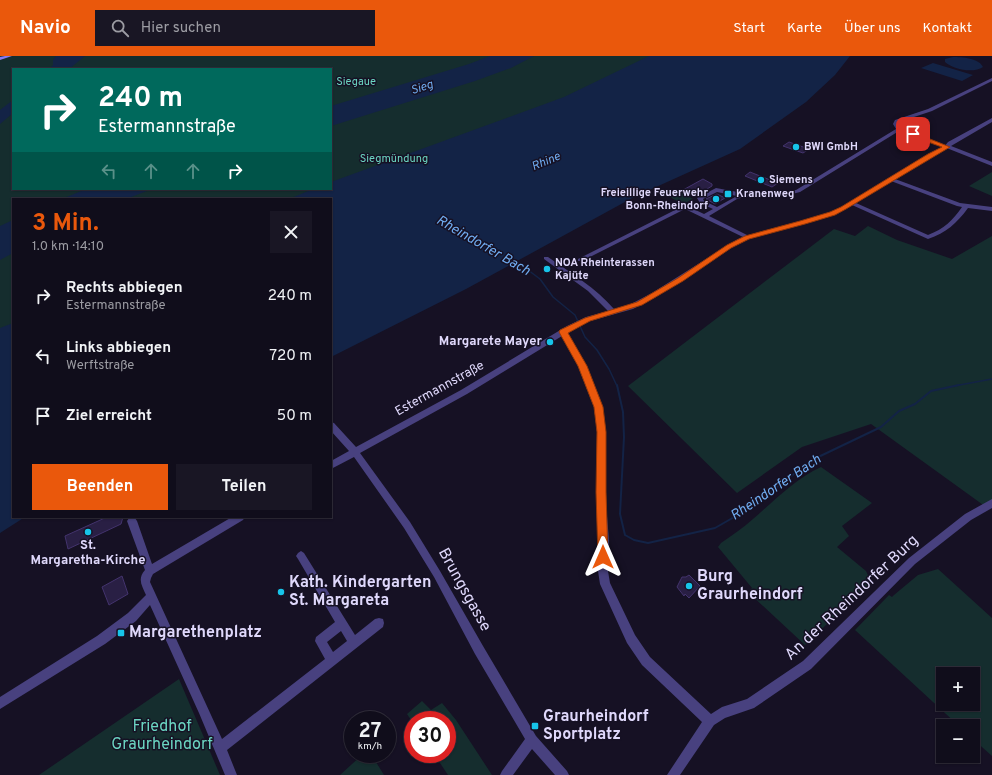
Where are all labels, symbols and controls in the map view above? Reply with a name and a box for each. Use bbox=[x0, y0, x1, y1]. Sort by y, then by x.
search box bbox=[95, 10, 375, 46]
text: Navio bbox=[20, 16, 71, 40]
icon: search bbox=[109, 17, 131, 39]
text: Hier suchen bbox=[141, 19, 221, 38]
text: Start bbox=[733, 20, 765, 37]
text: Karte bbox=[787, 20, 822, 37]
text: Über uns bbox=[844, 20, 901, 37]
text: Kontakt bbox=[923, 20, 972, 37]
park label: Siegaue bbox=[336, 75, 376, 89]
water label: Sieg bbox=[409, 77, 436, 99]
text: 240 m bbox=[98, 81, 183, 117]
icon: right bbox=[32, 84, 84, 136]
text: Estermannstraße bbox=[98, 116, 236, 139]
pin bbox=[896, 117, 930, 151]
icon: arrive bbox=[902, 123, 924, 145]
place label: BWI GmbH bbox=[804, 140, 858, 154]
marker: BWI GmbH bbox=[791, 142, 801, 152]
water label: Rhine bbox=[529, 148, 564, 175]
park label: Siegmündung bbox=[360, 152, 428, 166]
icon: left bbox=[98, 160, 120, 182]
icon: ahead bbox=[140, 160, 162, 182]
icon: ahead bbox=[182, 160, 204, 182]
icon: right bbox=[224, 160, 246, 182]
place label: Siemens bbox=[769, 173, 813, 187]
marker: Siemens bbox=[756, 175, 766, 185]
place label: Freieillige Feuerwehr Bonn-Rheindorf bbox=[601, 186, 708, 213]
place label: Kranenweg bbox=[736, 187, 794, 201]
marker: Kranenweg bbox=[723, 189, 733, 199]
marker: Freieillige Feuerwehr Bonn-Rheindorf bbox=[711, 194, 721, 204]
text: 3 Min. bbox=[32, 209, 99, 239]
button: close bbox=[270, 211, 312, 253]
water label: Rheindorfer Bach bbox=[433, 212, 533, 280]
text: 1.0 km · 14:10 bbox=[32, 239, 104, 255]
place label: NOA Rheinterassen Kajüte bbox=[555, 256, 655, 283]
marker: NOA Rheinterassen Kajüte bbox=[542, 264, 552, 274]
text: Rechts abbiegen bbox=[66, 279, 183, 298]
icon: right bbox=[32, 285, 54, 307]
text: 240 m bbox=[268, 287, 312, 306]
text: Estermannstraße bbox=[66, 298, 165, 314]
place label: Margarete Mayer bbox=[439, 334, 543, 350]
marker: Margarete Mayer bbox=[545, 337, 555, 347]
text: Links abbiegen bbox=[66, 339, 171, 358]
icon: left bbox=[32, 345, 54, 367]
text: 720 m bbox=[269, 347, 312, 366]
text: Werftstraße bbox=[66, 358, 134, 374]
street label: Estermannstraße bbox=[393, 358, 487, 420]
icon: arrive bbox=[32, 405, 54, 427]
text: Ziel erreicht bbox=[66, 407, 152, 426]
text: 50 m bbox=[277, 407, 312, 426]
water label: Rheindorfer Bach bbox=[727, 451, 825, 525]
button: Beenden bbox=[32, 464, 168, 510]
button: Teilen bbox=[176, 464, 312, 510]
marker: St. Margaretha-Kirche bbox=[83, 527, 93, 537]
street label: An der Rheindorfer Burg bbox=[781, 531, 923, 665]
position arrow bbox=[582, 536, 624, 578]
place label: St. Margaretha-Kirche bbox=[30, 538, 146, 569]
street label: Brungsgasse bbox=[433, 545, 495, 635]
place label: Burg Graurheindorf bbox=[697, 567, 803, 605]
place label: Kath. Kindergarten St. Margareta bbox=[289, 573, 432, 611]
marker: Burg Graurheindorf bbox=[684, 581, 694, 591]
marker: Kath. Kindergarten St. Margareta bbox=[276, 587, 286, 597]
place label: Margarethenplatz bbox=[129, 623, 262, 643]
marker: Margarethenplatz bbox=[116, 628, 126, 638]
map controls bbox=[936, 667, 980, 763]
button: + bbox=[936, 667, 980, 711]
place label: Graurheindorf Sportplatz bbox=[543, 707, 649, 745]
speed limit sign: 30 bbox=[404, 711, 456, 763]
park label: Friedhof Graurheindorf bbox=[111, 717, 213, 755]
text: 27 bbox=[359, 719, 381, 745]
button: − bbox=[936, 719, 980, 763]
marker: Graurheindorf Sportplatz bbox=[530, 721, 540, 731]
text: km/h bbox=[358, 740, 382, 753]

